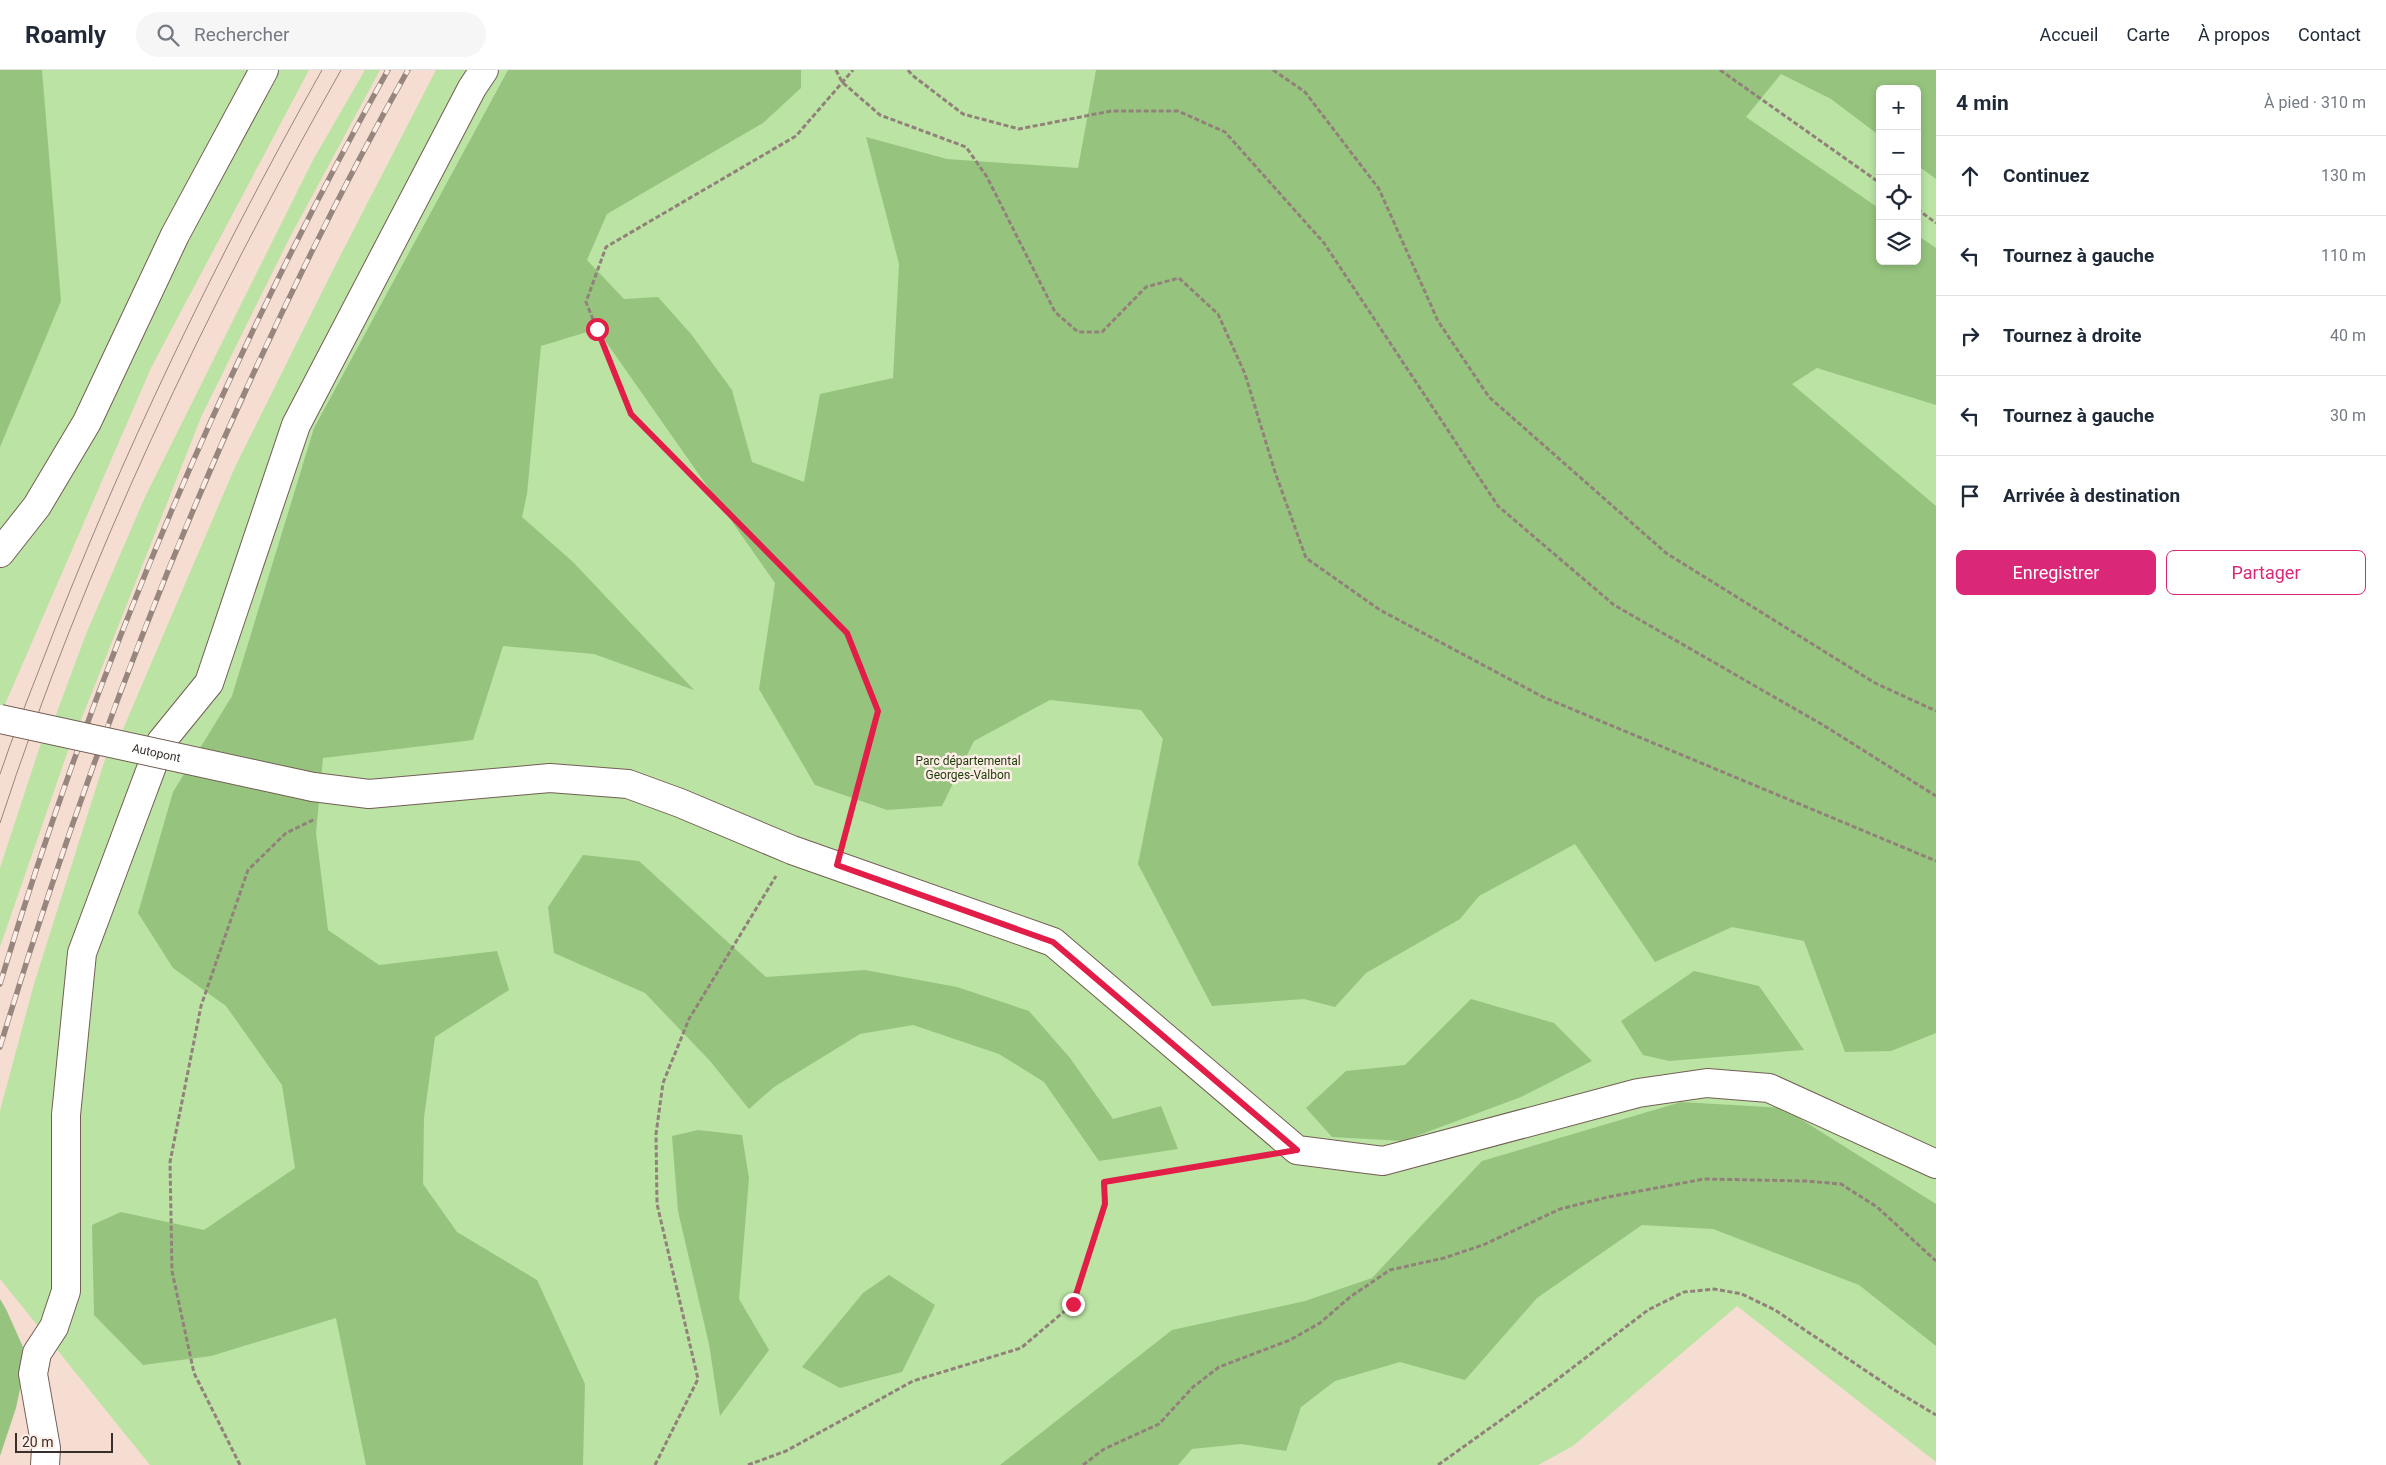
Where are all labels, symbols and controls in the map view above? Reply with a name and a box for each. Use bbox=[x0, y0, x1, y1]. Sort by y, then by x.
search box bbox=[136, 12, 486, 57]
text: Roamly bbox=[25, 21, 106, 49]
icon: search bbox=[154, 21, 182, 49]
text: Rechercher bbox=[194, 23, 289, 46]
text: Accueil bbox=[2040, 24, 2098, 45]
text: Carte bbox=[2126, 24, 2170, 45]
text: À propos bbox=[2198, 24, 2270, 45]
text: Contact bbox=[2298, 24, 2361, 45]
map controls bbox=[1876, 85, 1921, 265]
button: + bbox=[1876, 85, 1921, 130]
text: 4 min bbox=[1956, 91, 2009, 115]
text: À pied · 310 m bbox=[2264, 93, 2366, 112]
button: − bbox=[1876, 130, 1921, 175]
icon: ahead bbox=[1956, 162, 1984, 190]
text: Continuez bbox=[2003, 164, 2089, 187]
text: 130 m bbox=[2321, 166, 2366, 185]
button: locate bbox=[1876, 175, 1921, 220]
button: layers bbox=[1876, 220, 1921, 265]
icon: left bbox=[1956, 242, 1984, 270]
text: Tournez à gauche bbox=[2003, 244, 2154, 267]
text: 110 m bbox=[2321, 246, 2366, 265]
route start bbox=[586, 318, 609, 341]
icon: right bbox=[1956, 322, 1984, 350]
text: Tournez à droite bbox=[2003, 324, 2142, 347]
text: 40 m bbox=[2330, 326, 2366, 345]
icon: left bbox=[1956, 402, 1984, 430]
text: Tournez à gauche bbox=[2003, 404, 2154, 427]
text: 30 m bbox=[2330, 406, 2366, 425]
icon: arrive bbox=[1956, 482, 1984, 510]
text: Arrivée à destination bbox=[2003, 484, 2180, 507]
button: Enregistrer bbox=[1956, 550, 2156, 595]
button: Partager bbox=[2166, 550, 2366, 595]
street label: Autopont bbox=[131, 741, 182, 765]
park label: Parc départemental Georges-Valbon bbox=[915, 754, 1021, 782]
route end bbox=[1062, 1293, 1085, 1316]
scale bar bbox=[15, 1430, 112, 1453]
text: 20 m bbox=[22, 1434, 54, 1450]

